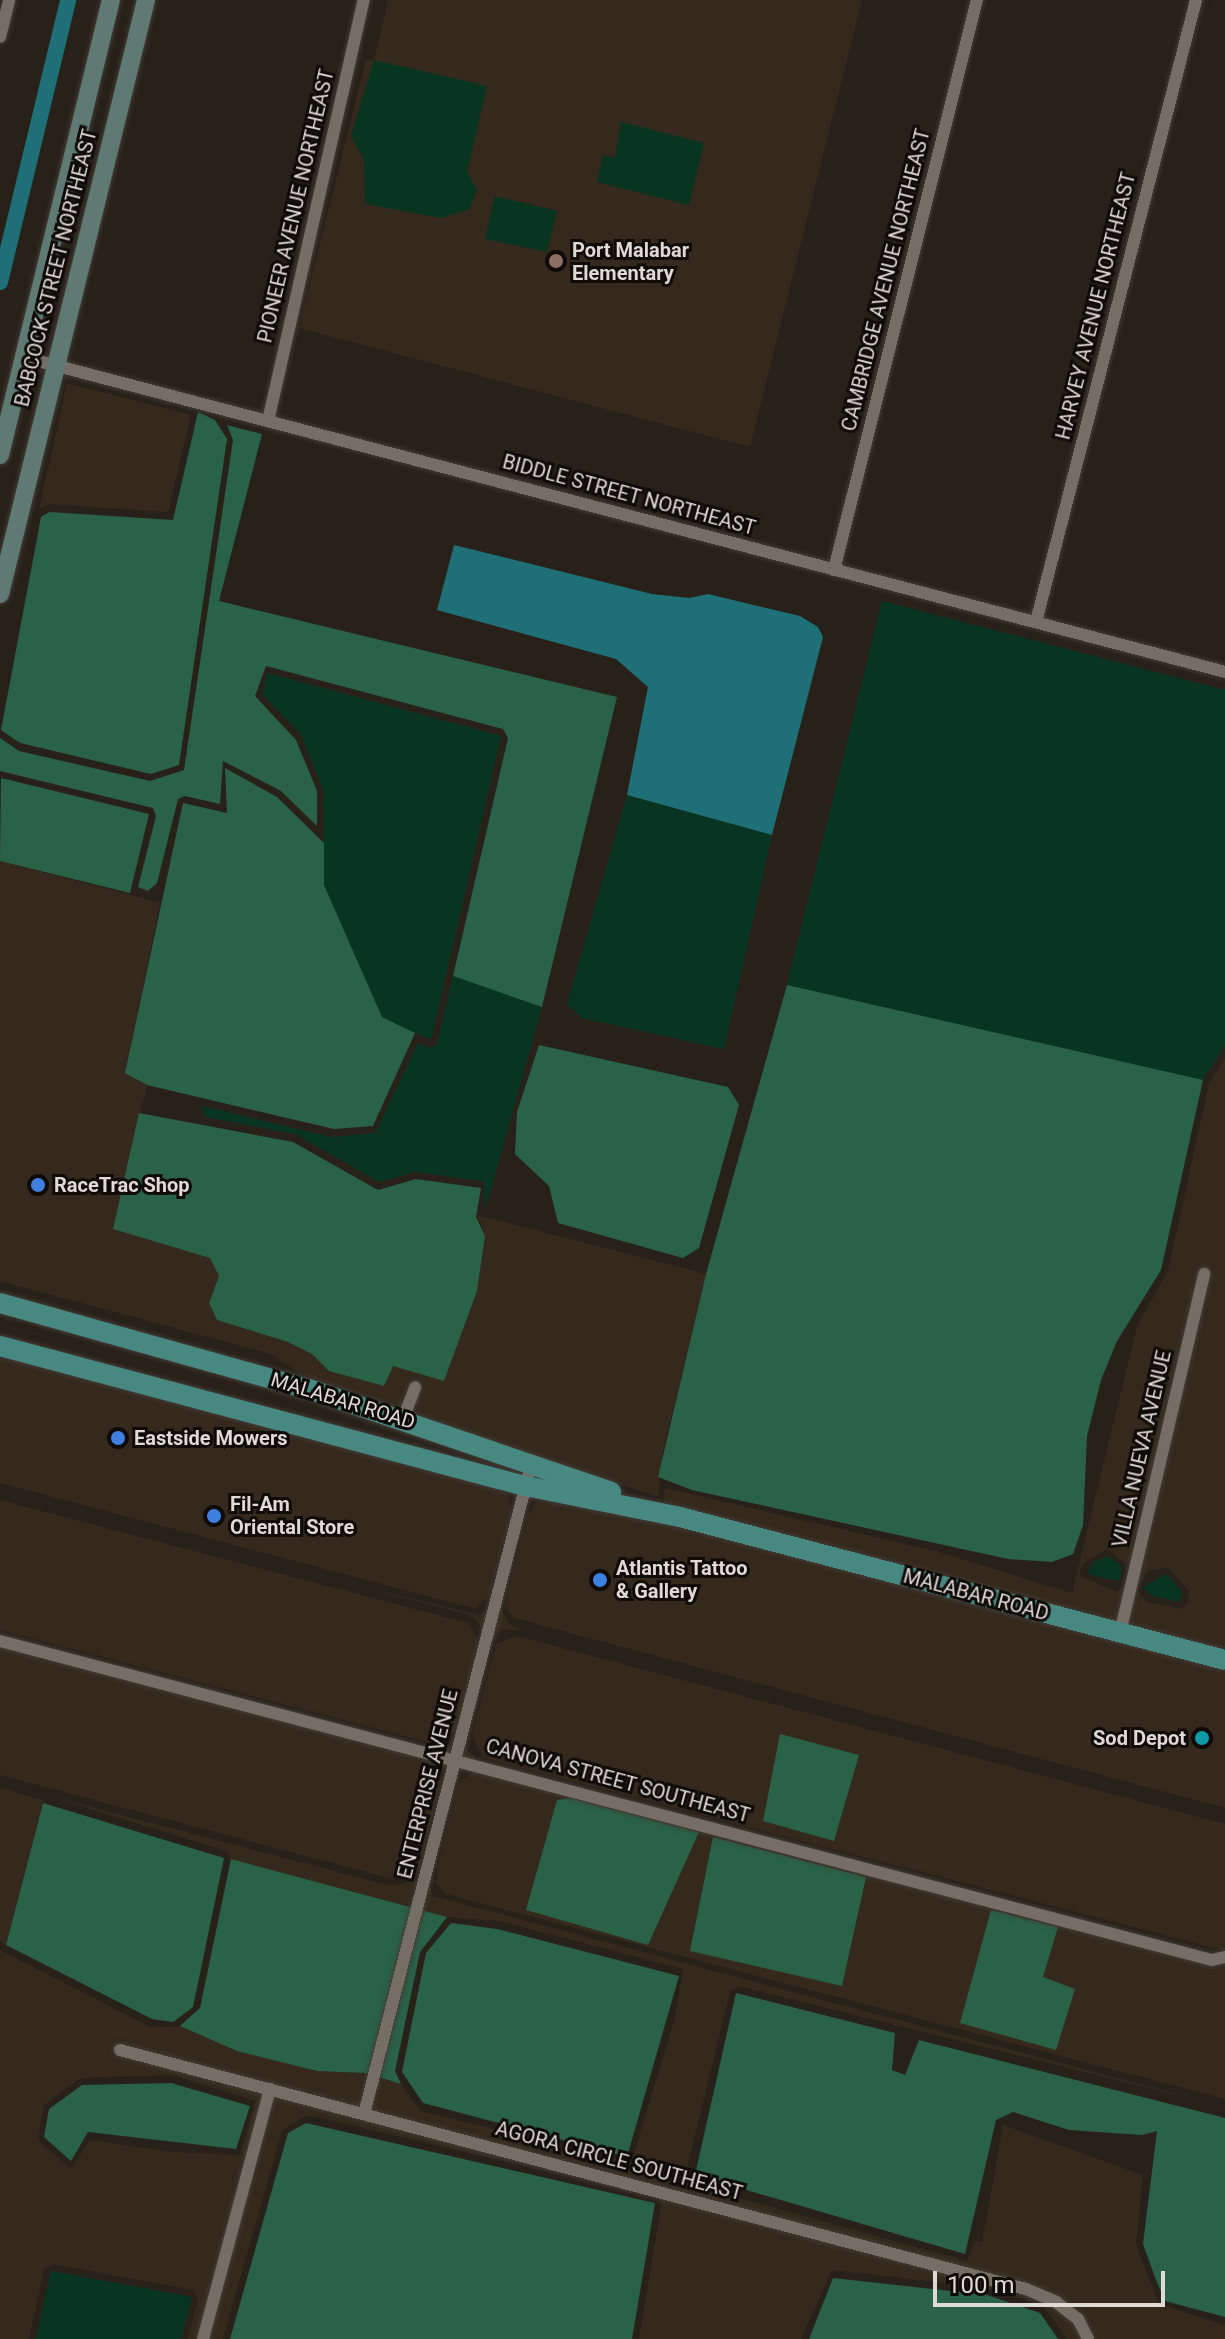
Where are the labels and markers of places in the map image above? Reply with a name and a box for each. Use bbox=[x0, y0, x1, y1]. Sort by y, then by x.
place label: Port Malabar Elementary bbox=[572, 238, 689, 285]
marker: Port Malabar Elementary bbox=[547, 252, 565, 270]
place label: RaceTrac Shop bbox=[54, 1173, 190, 1197]
marker: RaceTrac Shop bbox=[29, 1176, 47, 1194]
place label: Eastside Mowers bbox=[134, 1426, 287, 1450]
marker: Eastside Mowers bbox=[109, 1429, 127, 1447]
place label: Fil-Am Oriental Store bbox=[230, 1492, 354, 1539]
marker: Fil-Am Oriental Store bbox=[205, 1507, 223, 1525]
place label: Atlantis Tattoo & Gallery bbox=[616, 1556, 748, 1603]
marker: Atlantis Tattoo & Gallery bbox=[591, 1571, 609, 1589]
place label: Sod Depot bbox=[1093, 1726, 1186, 1750]
marker: Sod Depot bbox=[1193, 1729, 1211, 1747]

